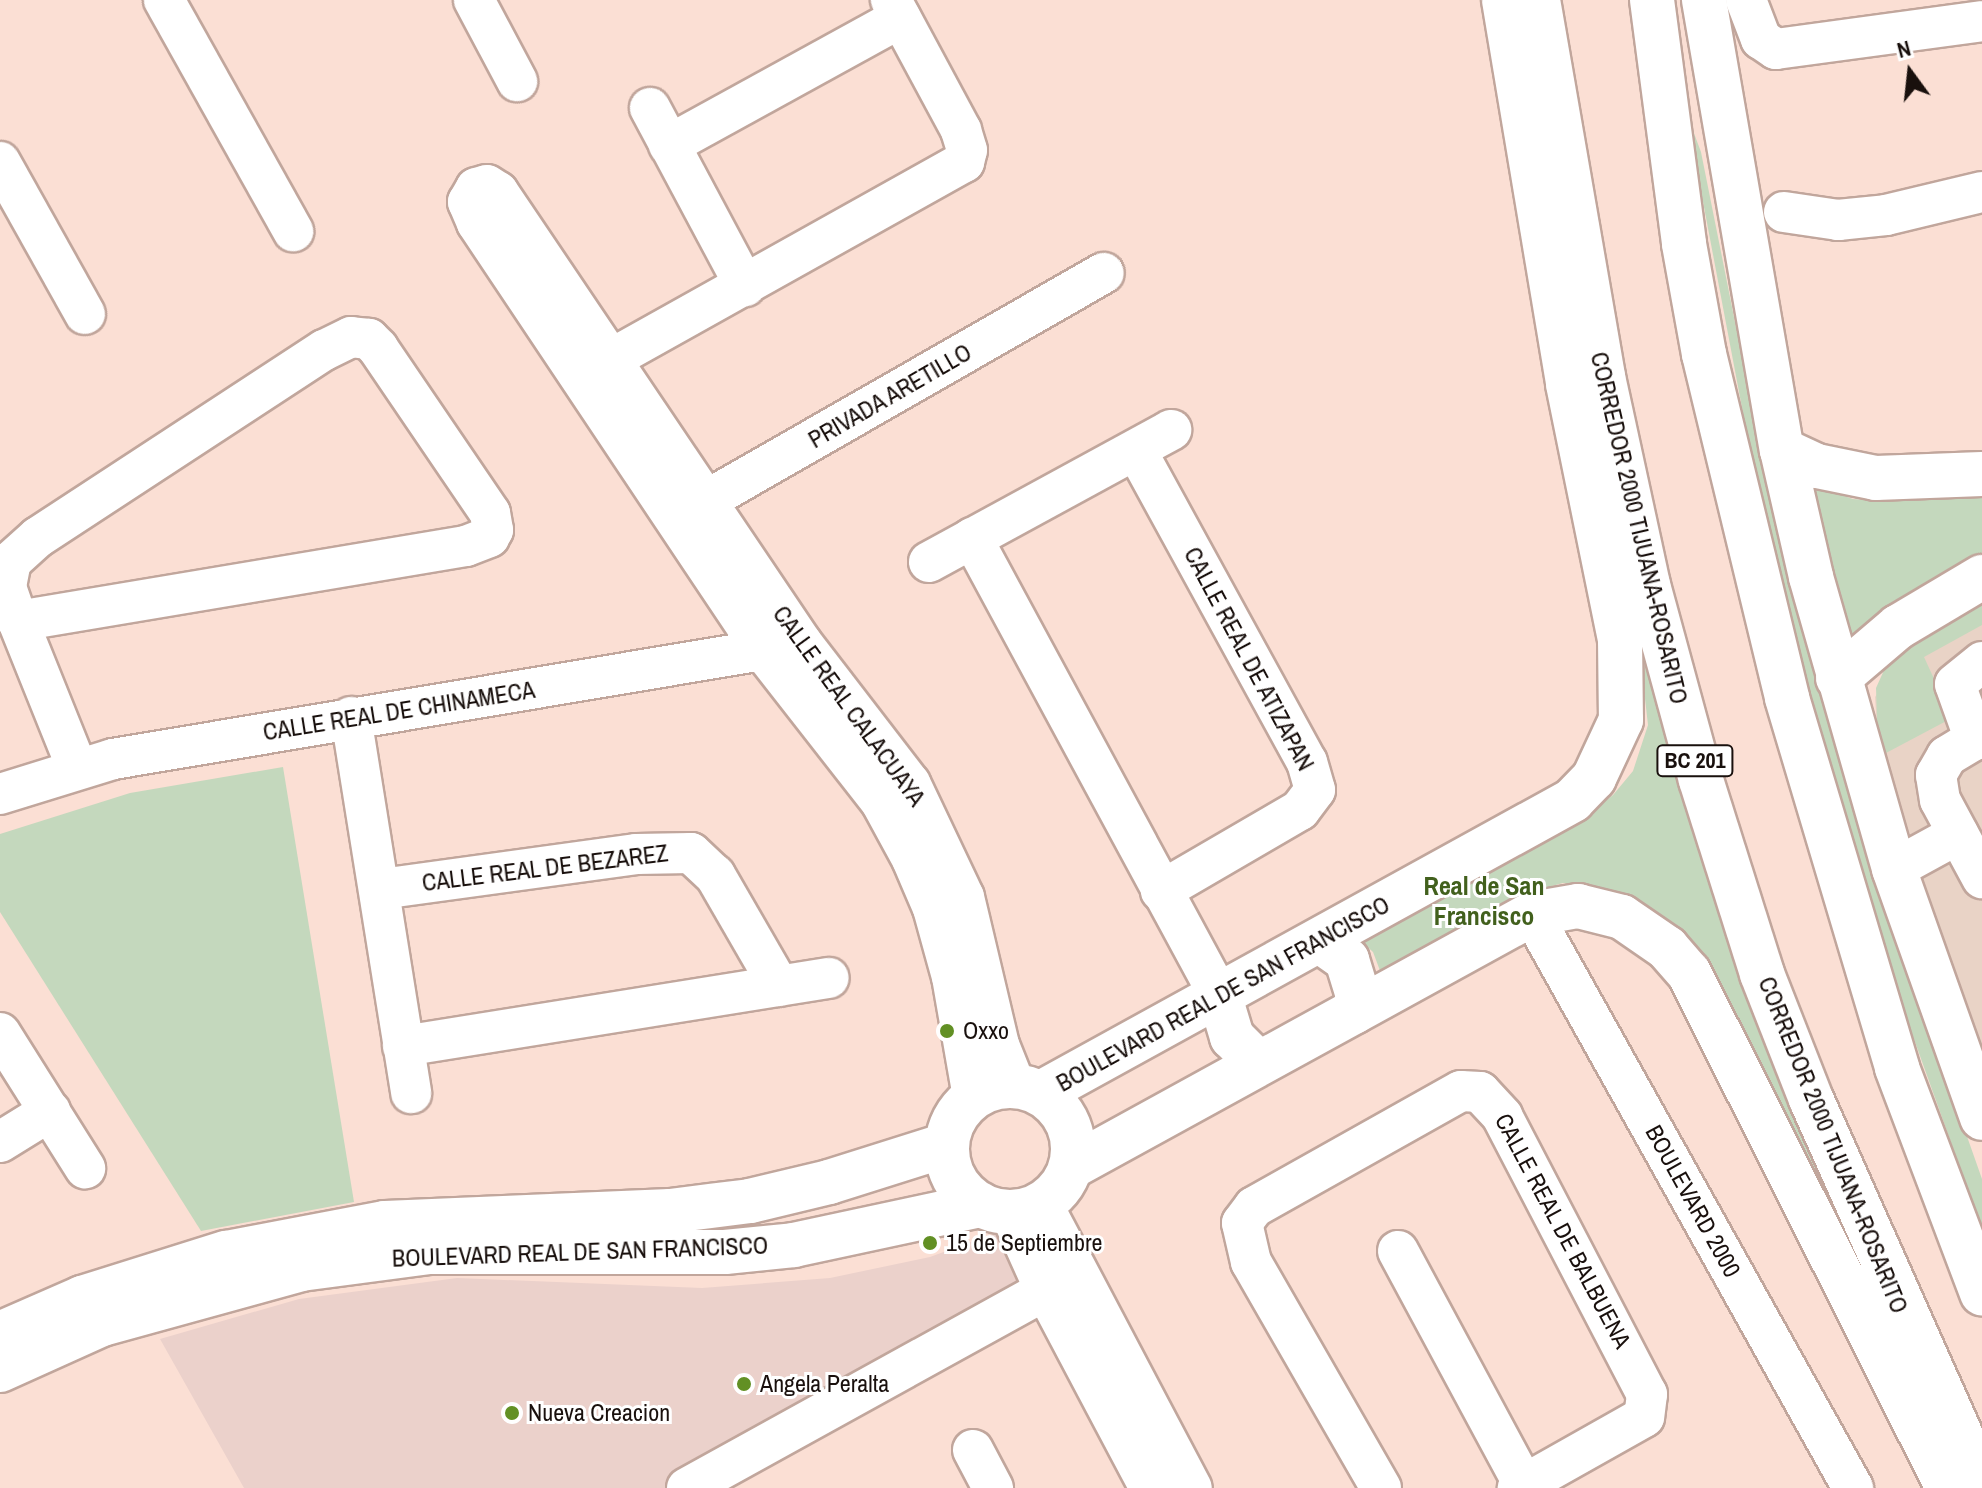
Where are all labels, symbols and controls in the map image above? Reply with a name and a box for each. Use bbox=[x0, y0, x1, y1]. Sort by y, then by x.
north arrow bbox=[1870, 32, 1950, 112]
text: N bbox=[1894, 33, 1914, 65]
street label: PRIVADA ARETILLO bbox=[802, 337, 978, 455]
street label: CORREDOR 2000 TIJUANA-ROSARITO bbox=[1584, 349, 1694, 707]
street label: CALLE REAL DE ATIZAPAN bbox=[1177, 541, 1321, 777]
street label: CALLE REAL CALACUAYA bbox=[767, 600, 931, 812]
street label: CALLE REAL DE CHINAMECA bbox=[261, 675, 537, 747]
road number: BC 201 bbox=[1655, 743, 1735, 779]
street label: CALLE REAL DE BEZAREZ bbox=[420, 839, 670, 897]
district label: Real de San Francisco bbox=[1424, 870, 1544, 932]
street label: BOULEVARD REAL DE SAN FRANCISCO bbox=[1051, 890, 1395, 1098]
street label: CORREDOR 2000 TIJUANA-ROSARITO bbox=[1752, 972, 1914, 1318]
place label: Oxxo bbox=[963, 1017, 1009, 1045]
marker: Oxxo bbox=[938, 1022, 956, 1040]
street label: CALLE REAL DE BALBUENA bbox=[1489, 1108, 1637, 1354]
street label: BOULEVARD 2000 bbox=[1639, 1120, 1747, 1282]
place label: 15 de Septiembre bbox=[946, 1229, 1102, 1257]
street label: BOULEVARD REAL DE SAN FRANCISCO bbox=[391, 1231, 769, 1273]
marker: 15 de Septiembre bbox=[921, 1234, 939, 1252]
place label: Angela Peralta bbox=[760, 1370, 889, 1398]
marker: Angela Peralta bbox=[735, 1375, 753, 1393]
place label: Nueva Creacion bbox=[528, 1399, 670, 1427]
marker: Nueva Creacion bbox=[503, 1404, 521, 1422]

